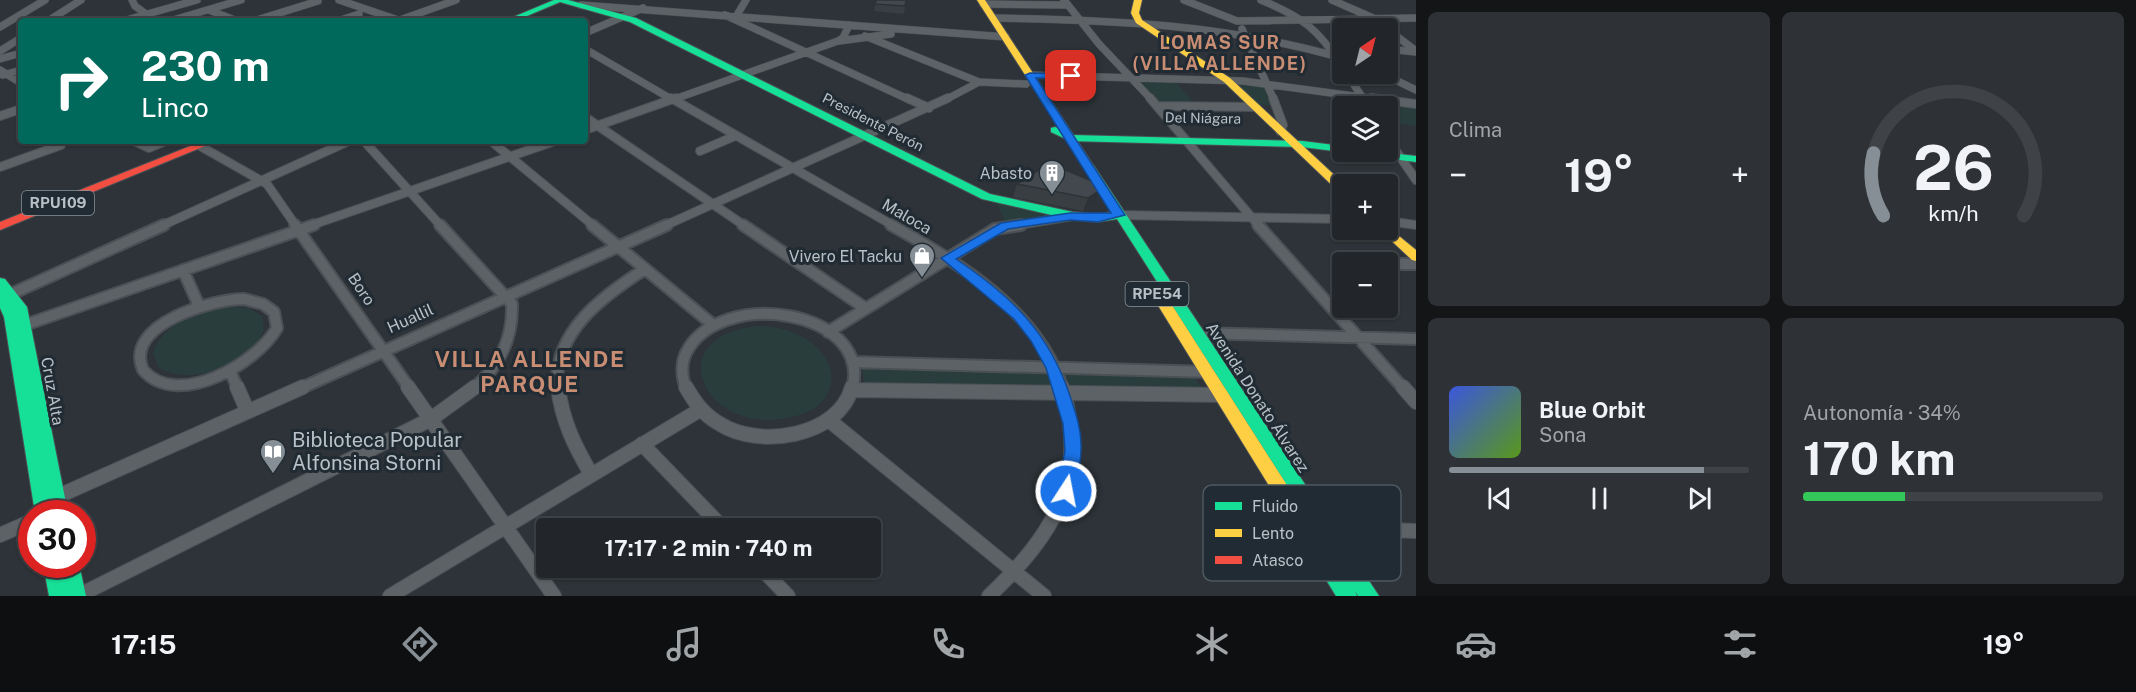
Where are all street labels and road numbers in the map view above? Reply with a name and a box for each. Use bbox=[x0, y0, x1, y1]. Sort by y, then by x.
street label: Presidente Perón bbox=[820, 90, 926, 154]
street label: Del Niágara bbox=[1165, 109, 1241, 127]
road number: RPU109 bbox=[22, 191, 94, 215]
street label: Maloca bbox=[879, 195, 935, 238]
street label: Boro bbox=[344, 269, 379, 309]
road number: RPE54 bbox=[1126, 282, 1188, 306]
street label: Huallil bbox=[384, 300, 436, 337]
street label: Avenida Donato Álvarez bbox=[1202, 318, 1314, 476]
street label: Cruz Alta bbox=[37, 356, 68, 427]

